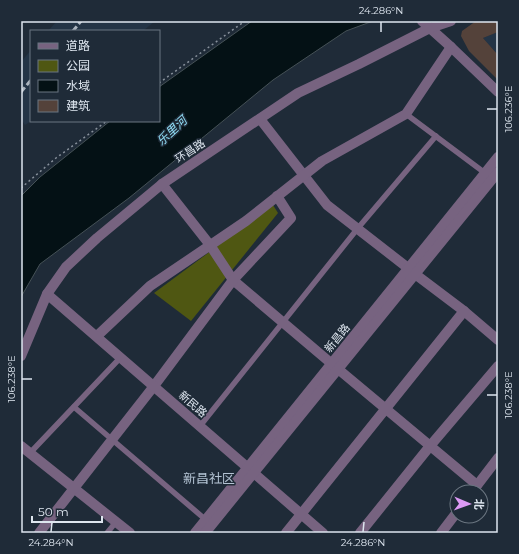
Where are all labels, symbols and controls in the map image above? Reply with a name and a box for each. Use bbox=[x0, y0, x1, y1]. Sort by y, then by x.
text: 24.286°N bbox=[359, 4, 403, 17]
legend bbox=[30, 30, 160, 122]
text: 道路 bbox=[66, 38, 90, 53]
text: 公园 bbox=[66, 58, 90, 73]
text: 水域 bbox=[66, 78, 90, 93]
text: 106.236°E bbox=[502, 85, 515, 132]
text: 建筑 bbox=[66, 98, 90, 113]
water label: 乐里河 bbox=[153, 112, 191, 148]
street label: 环昌路 bbox=[172, 136, 208, 166]
street label: 新昌路 bbox=[321, 321, 353, 355]
text: 106.238°E bbox=[5, 355, 18, 403]
text: 106.238°E bbox=[502, 371, 515, 419]
street label: 新民路 bbox=[176, 388, 210, 420]
district label: 新昌社区 bbox=[183, 470, 235, 486]
north arrow bbox=[449, 484, 489, 524]
scale bar bbox=[32, 498, 102, 524]
text: 北 bbox=[472, 499, 486, 510]
text: 50 m bbox=[38, 504, 69, 519]
text: 24.284°N bbox=[28, 536, 74, 549]
text: 24.286°N bbox=[341, 536, 385, 549]

